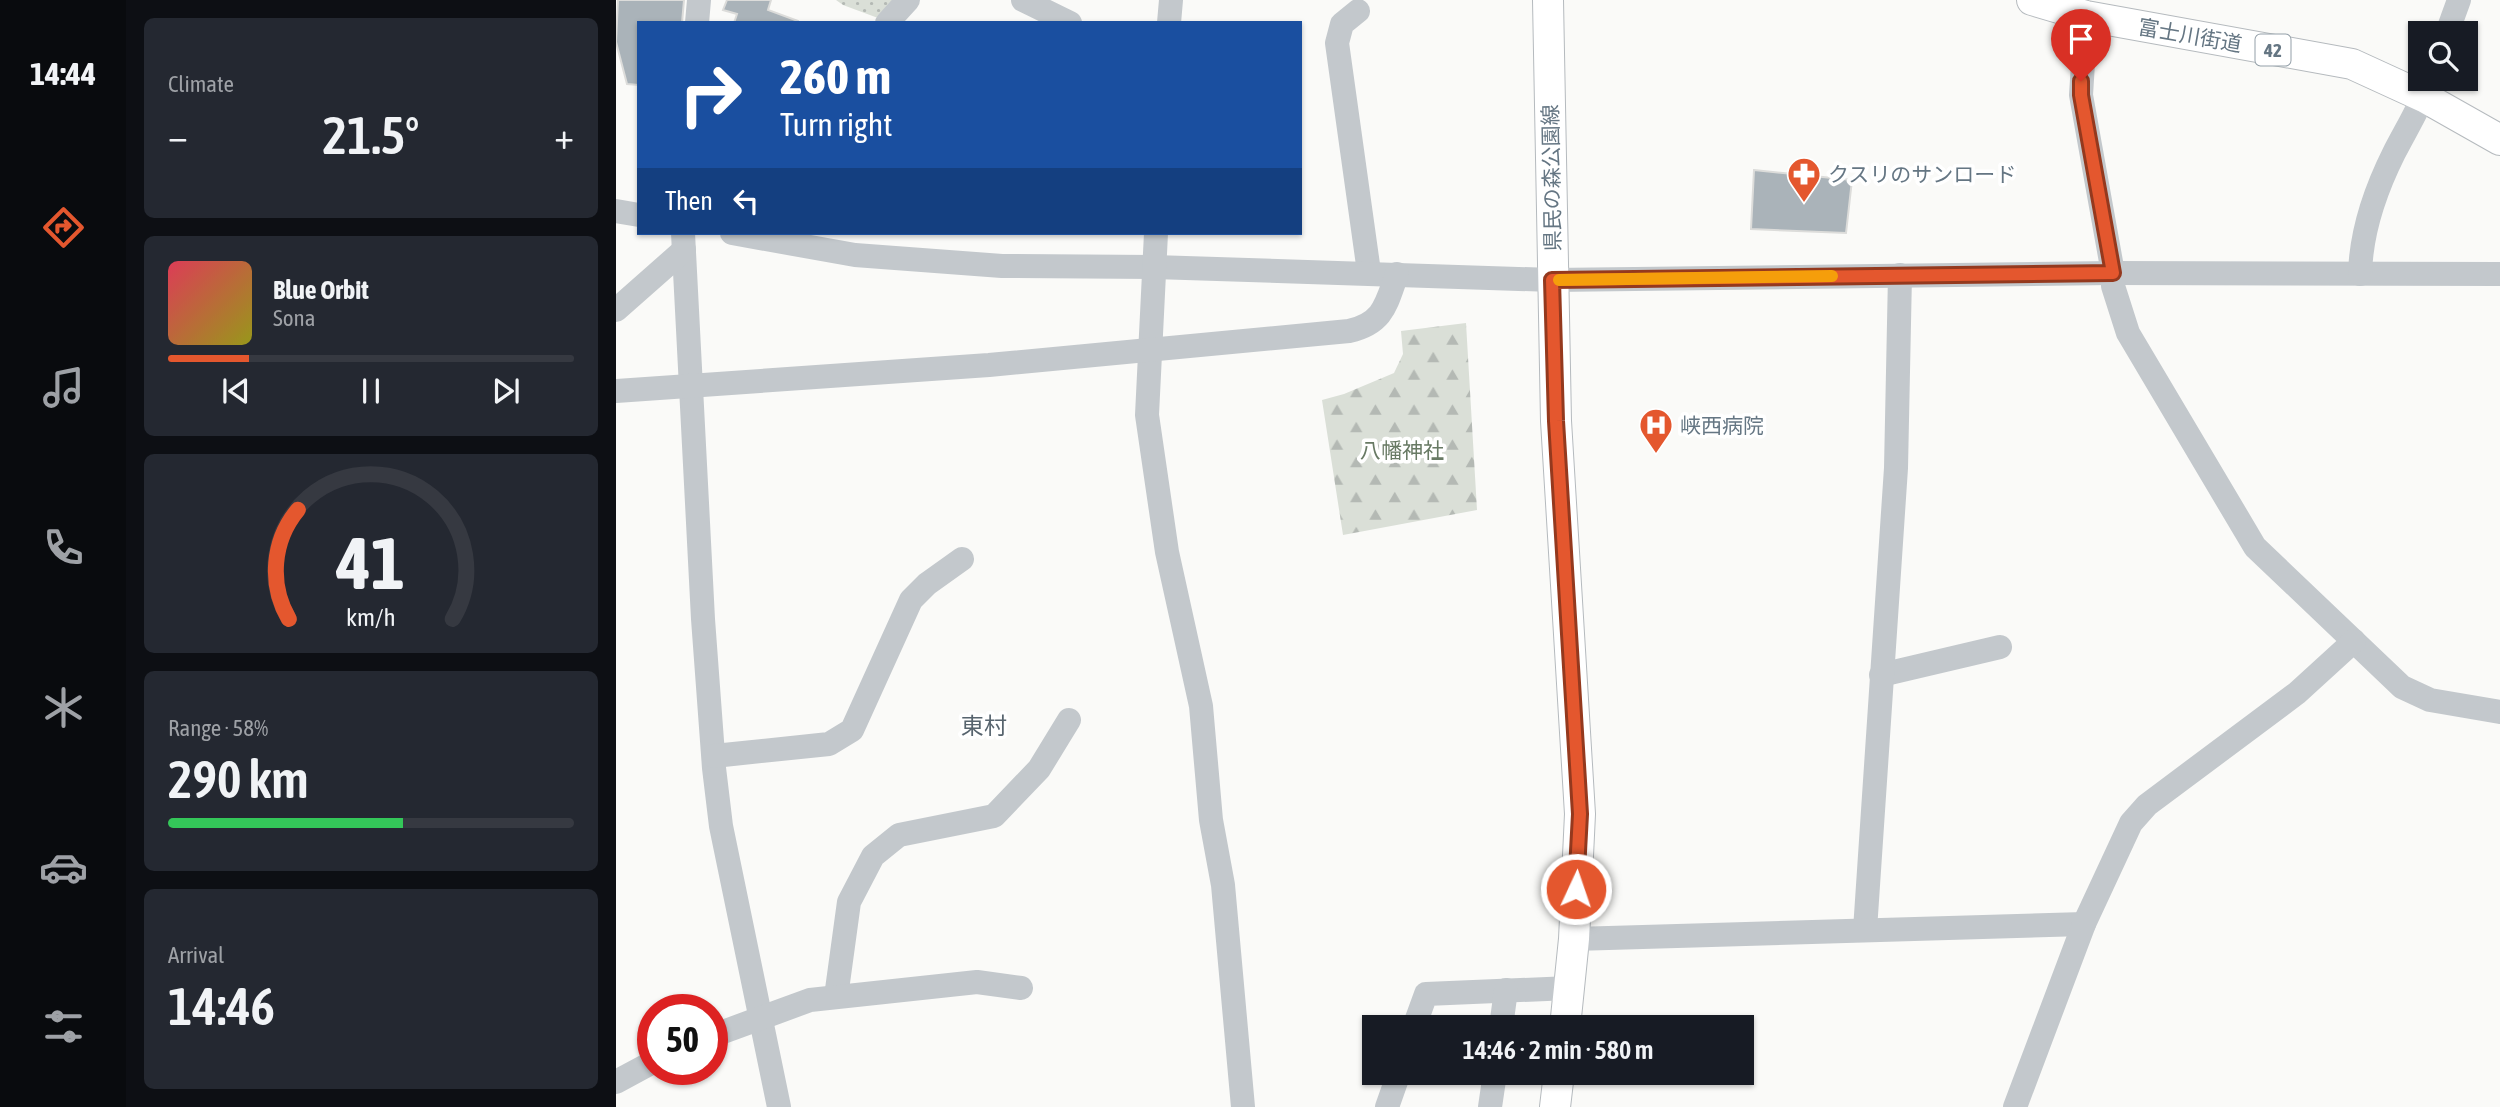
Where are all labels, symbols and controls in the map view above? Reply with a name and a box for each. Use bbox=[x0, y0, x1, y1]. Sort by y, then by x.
pin bbox=[2051, 9, 2111, 81]
street label: 富士川街道 bbox=[2136, 14, 2244, 56]
icon: arrive bbox=[2062, 20, 2100, 58]
map controls bbox=[2408, 21, 2478, 91]
button: search bbox=[2408, 21, 2478, 91]
road number: 42 bbox=[2256, 34, 2290, 66]
text: 260 m bbox=[780, 48, 891, 104]
icon: right bbox=[665, 49, 756, 140]
text: 14:44 bbox=[30, 55, 96, 92]
text: Climate bbox=[168, 71, 234, 97]
street label: 県民の森公園線 bbox=[1538, 104, 1564, 252]
text: 21.5° bbox=[323, 105, 419, 165]
text: Turn right bbox=[780, 106, 893, 143]
text: − bbox=[168, 114, 188, 157]
text: + bbox=[554, 114, 574, 157]
pharmacy icon: クスリのサンロード bbox=[1785, 155, 1823, 204]
place label: クスリのサンロード bbox=[1828, 162, 2016, 186]
icon: left bbox=[727, 182, 765, 220]
text: Then bbox=[665, 186, 713, 216]
icon: directions bbox=[39, 203, 88, 252]
text: Blue Orbit bbox=[273, 275, 369, 305]
text: Sona bbox=[273, 305, 315, 331]
icon: music bbox=[39, 363, 88, 412]
icon: previous bbox=[217, 372, 255, 410]
icon: pause bbox=[352, 372, 390, 410]
icon: next bbox=[487, 372, 525, 410]
hospital icon: 峡西病院 bbox=[1637, 406, 1675, 455]
place label: 峡西病院 bbox=[1680, 413, 1764, 437]
park label: 八幡神社 bbox=[1360, 438, 1444, 462]
text: 41 bbox=[336, 522, 405, 605]
icon: phone bbox=[39, 523, 88, 572]
text: km/h bbox=[346, 603, 396, 631]
icon: climate bbox=[39, 683, 88, 732]
district label: 東村 bbox=[961, 713, 1007, 739]
text: Range · 58% bbox=[168, 715, 268, 741]
text: 290 km bbox=[168, 749, 309, 809]
icon: car bbox=[39, 843, 88, 892]
position arrow bbox=[1539, 852, 1613, 926]
text: Arrival bbox=[168, 942, 224, 968]
text: 14:46 bbox=[168, 976, 275, 1036]
speed limit sign: 50 bbox=[637, 994, 728, 1085]
icon: filters bbox=[39, 1002, 88, 1051]
text: 14:46 · 2 min · 580 m bbox=[1463, 1035, 1653, 1065]

